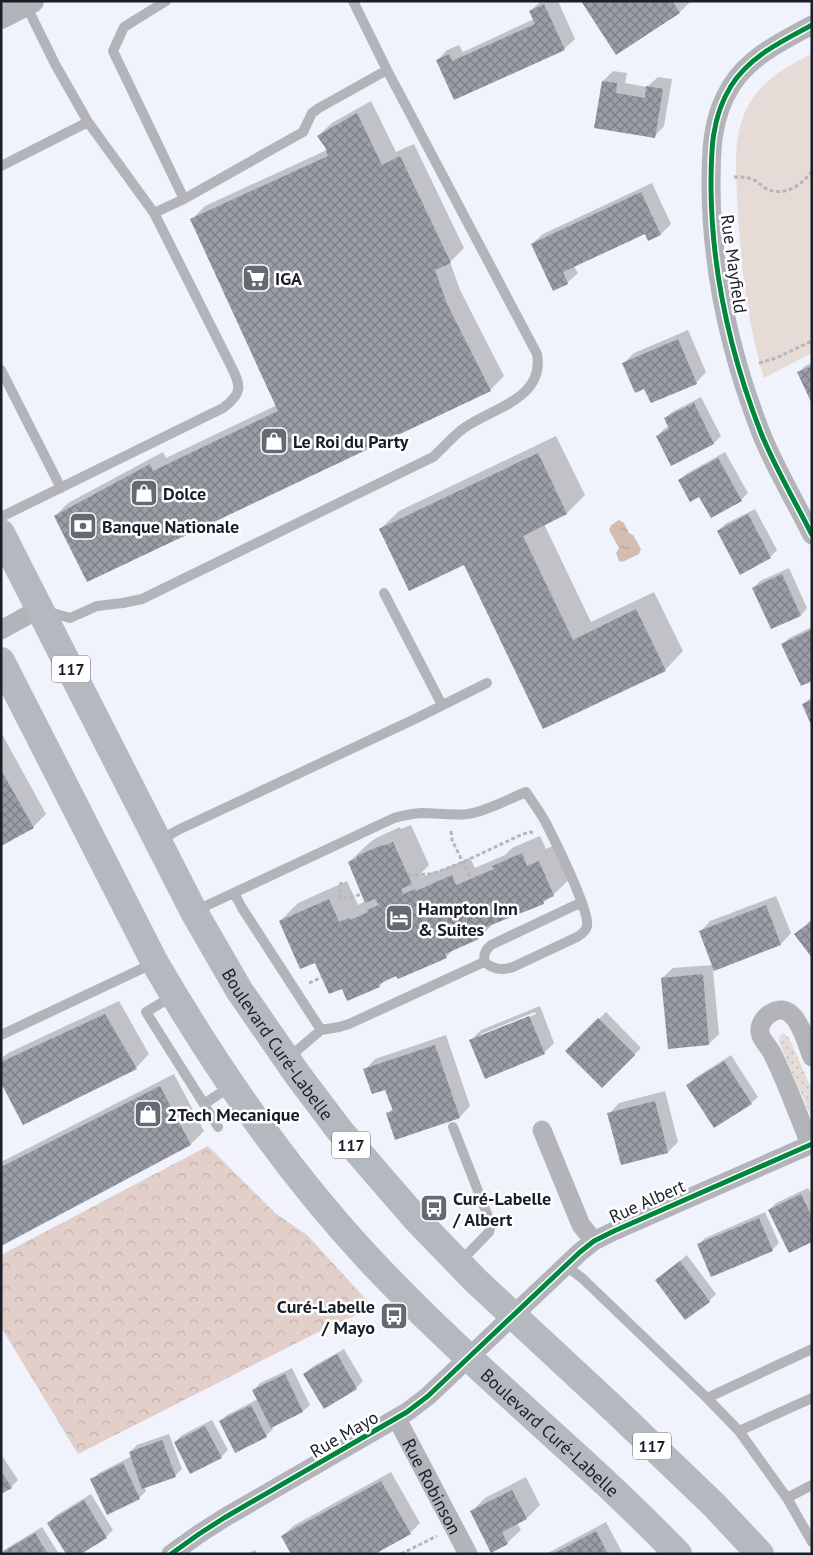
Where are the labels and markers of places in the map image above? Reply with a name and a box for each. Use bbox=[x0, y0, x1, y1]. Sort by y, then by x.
supermarket icon: IGA bbox=[241, 263, 271, 293]
place label: IGA bbox=[275, 267, 302, 290]
shop icon: Le Roi du Party bbox=[259, 426, 289, 456]
place label: Le Roi du Party bbox=[293, 430, 409, 453]
shop icon: Dolce bbox=[129, 478, 159, 508]
place label: Dolce bbox=[163, 482, 206, 505]
bank icon: Banque Nationale bbox=[68, 511, 98, 541]
place label: Banque Nationale bbox=[102, 515, 239, 538]
place label: Hampton Inn & Suites bbox=[418, 897, 518, 941]
hotel icon: Hampton Inn & Suites bbox=[384, 903, 414, 933]
shop icon: 2Tech Mecanique bbox=[133, 1099, 163, 1129]
place label: 2Tech Mecanique bbox=[167, 1103, 300, 1126]
place label: Curé-Labelle / Albert bbox=[452, 1187, 551, 1231]
bus stop icon: Curé-Labelle / Albert bbox=[419, 1193, 449, 1223]
place label: Curé-Labelle / Mayo bbox=[277, 1295, 375, 1339]
bus stop icon: Curé-Labelle / Mayo bbox=[379, 1301, 409, 1331]

